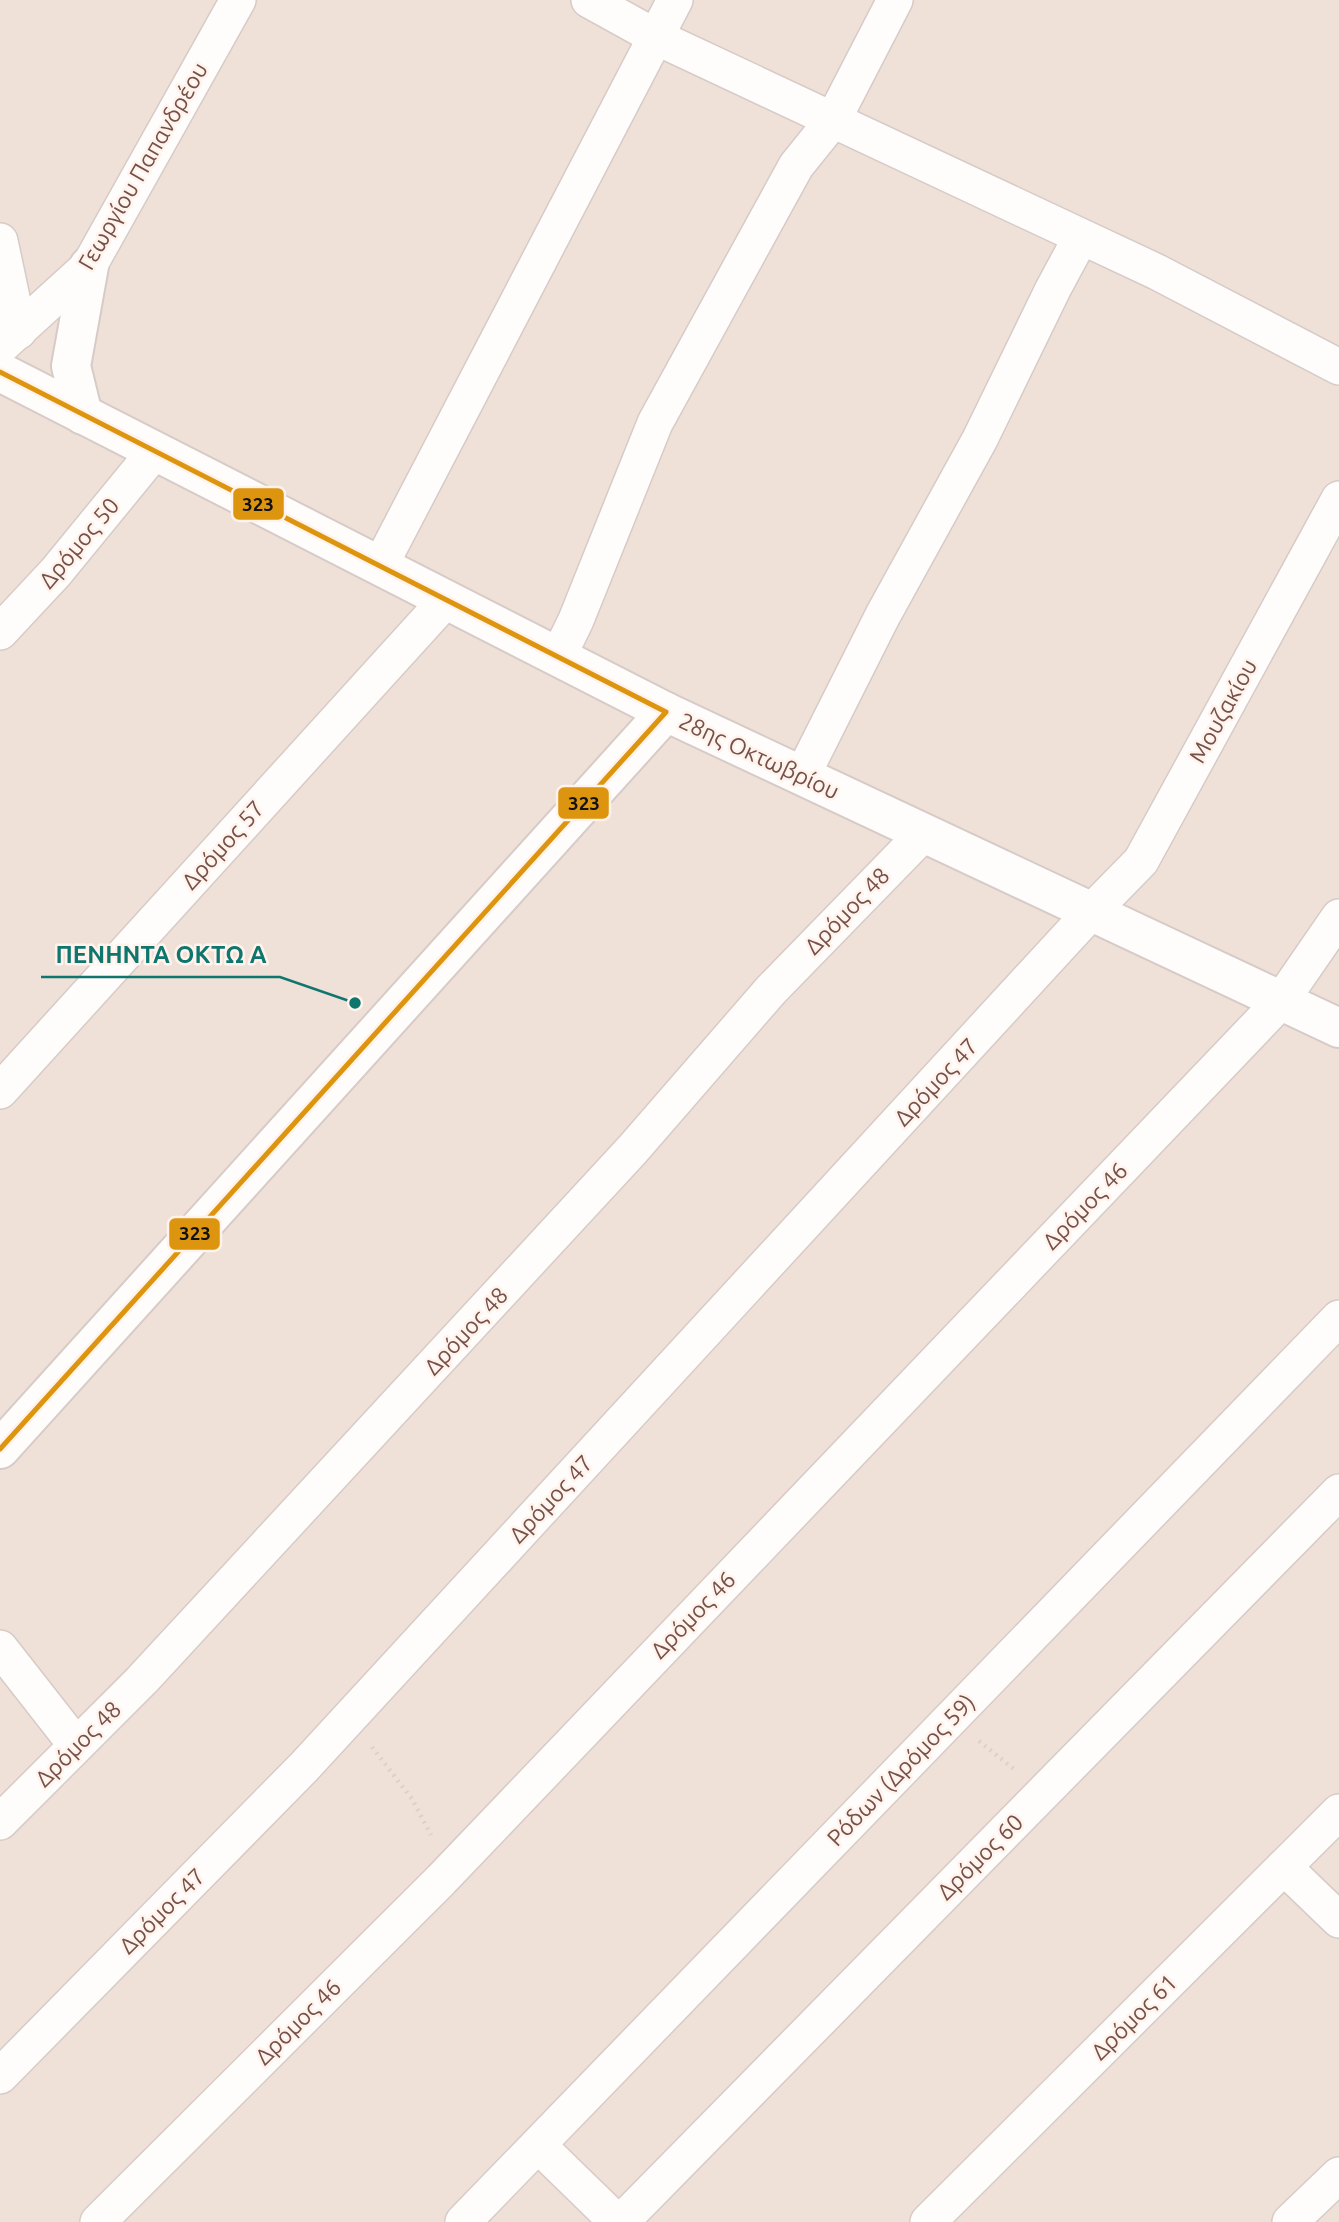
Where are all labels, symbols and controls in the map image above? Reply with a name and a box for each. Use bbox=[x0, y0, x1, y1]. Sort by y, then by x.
street label: Γεωργίου Παπανδρέου bbox=[73, 58, 212, 274]
line badge: 323 bbox=[232, 487, 285, 521]
street label: Δρόμος 50 bbox=[34, 492, 124, 594]
text: 323 bbox=[242, 493, 274, 515]
street label: Μουζακίου bbox=[1184, 655, 1262, 767]
street label: 28ης Οκτωβρίου bbox=[675, 708, 843, 804]
line badge: 323 bbox=[557, 786, 610, 820]
text: 323 bbox=[568, 792, 600, 814]
street label: Δρόμος 57 bbox=[177, 795, 269, 895]
street label: Δρόμος 48 bbox=[799, 862, 895, 960]
callout: ΠΕΝΗΝΤΑ ΟΚΤΩ Α bbox=[41, 932, 280, 977]
text: ΠΕΝΗΝΤΑ ΟΚΤΩ Α bbox=[55, 941, 267, 968]
street label: Δρόμος 47 bbox=[889, 1033, 983, 1131]
street label: Δρόμος 46 bbox=[1037, 1157, 1133, 1255]
line badge: 323 bbox=[168, 1217, 221, 1251]
text: 323 bbox=[179, 1222, 211, 1244]
street label: Δρόμος 48 bbox=[419, 1282, 513, 1380]
street label: Δρόμος 47 bbox=[504, 1450, 598, 1548]
street label: Δρόμος 46 bbox=[645, 1566, 741, 1664]
street label: Ρόδων (Δρόμος 59) bbox=[822, 1689, 980, 1851]
street label: Δρόμος 48 bbox=[30, 1696, 126, 1792]
street label: Δρόμος 60 bbox=[932, 1809, 1028, 1905]
street label: Δρόμος 47 bbox=[114, 1863, 210, 1959]
street label: Δρόμος 61 bbox=[1086, 1969, 1182, 2065]
street label: Δρόμος 46 bbox=[250, 1974, 346, 2070]

